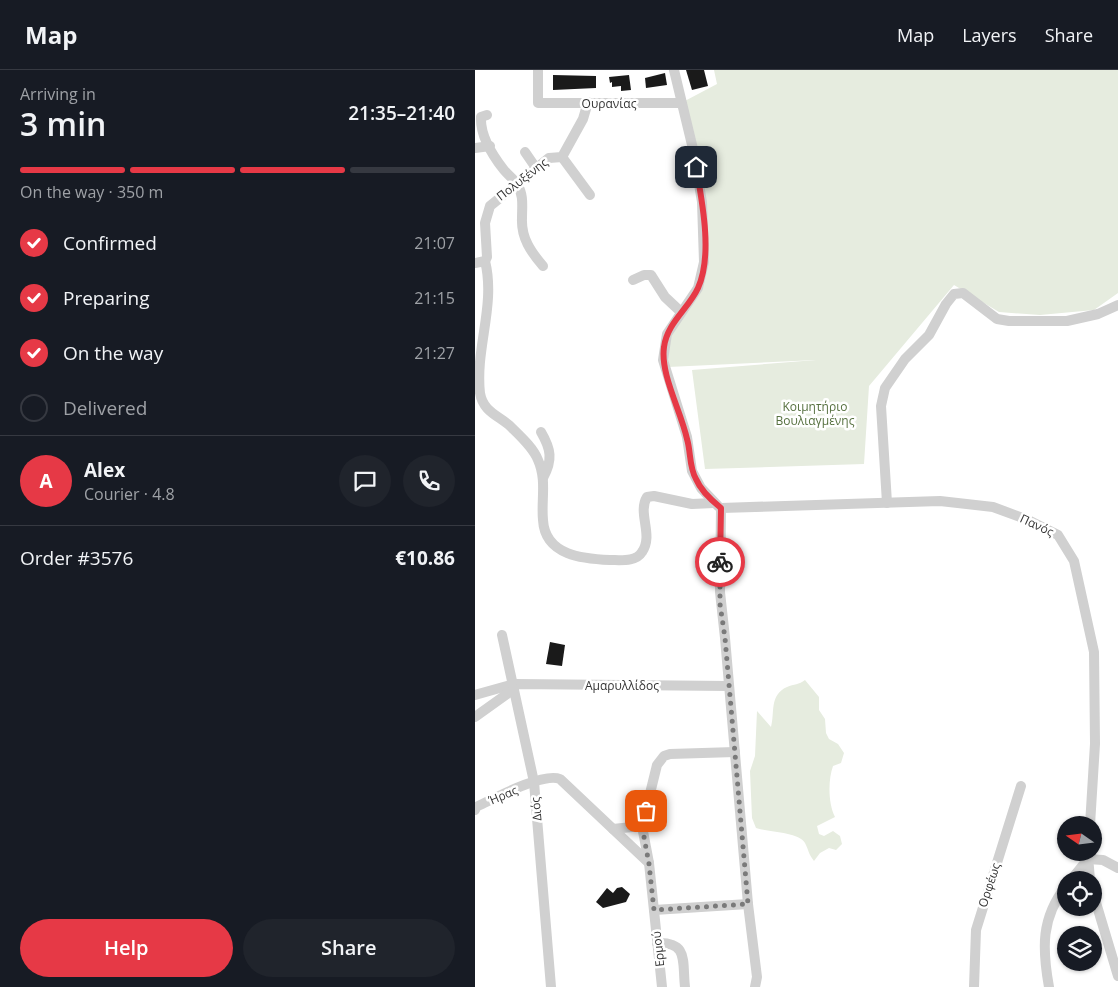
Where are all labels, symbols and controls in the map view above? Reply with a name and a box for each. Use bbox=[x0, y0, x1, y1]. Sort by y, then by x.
text: Map bbox=[25, 18, 77, 51]
text: Map bbox=[897, 23, 934, 47]
text: Layers bbox=[962, 23, 1017, 47]
text: Share bbox=[1045, 23, 1093, 47]
text: Arriving in bbox=[20, 83, 96, 105]
street label: Ουρανίας bbox=[582, 95, 637, 112]
text: 21:35–21:40 bbox=[348, 100, 455, 126]
text: 3 min bbox=[20, 102, 106, 145]
pin bbox=[675, 146, 717, 188]
street label: Πολυξένης bbox=[493, 153, 551, 204]
icon: home bbox=[682, 153, 710, 181]
text: On the way · 350 m bbox=[20, 181, 163, 203]
icon: check bbox=[20, 229, 48, 257]
text: Confirmed bbox=[63, 230, 157, 256]
text: 21:07 bbox=[414, 232, 455, 254]
icon: check bbox=[20, 284, 48, 312]
text: Preparing bbox=[63, 285, 150, 311]
text: 21:15 bbox=[414, 287, 455, 309]
icon: check bbox=[20, 339, 48, 367]
text: On the way bbox=[63, 340, 163, 366]
text: 21:27 bbox=[414, 342, 455, 364]
text: Delivered bbox=[63, 395, 147, 421]
park label: Κοιμητήριο Βουλιαγμένης bbox=[775, 398, 855, 429]
button: chat bbox=[339, 455, 391, 507]
button: phone bbox=[403, 455, 455, 507]
text: Alex bbox=[84, 457, 125, 483]
text: A bbox=[39, 468, 53, 494]
text: Courier · 4.8 bbox=[84, 483, 175, 505]
street label: Πανός bbox=[1017, 510, 1057, 540]
courier bbox=[695, 537, 745, 587]
text: Order #3576 bbox=[20, 545, 133, 571]
text: €10.86 bbox=[395, 545, 455, 571]
icon: bike bbox=[706, 548, 734, 576]
street label: Αμαρυλλίδος bbox=[585, 677, 659, 694]
street label: Ήρας bbox=[485, 781, 520, 809]
pin bbox=[625, 790, 667, 832]
street label: Διός bbox=[526, 796, 546, 822]
icon: bag bbox=[632, 797, 660, 825]
north arrow bbox=[1057, 816, 1103, 861]
map controls bbox=[1057, 816, 1102, 971]
street label: Ορφέως bbox=[974, 860, 1004, 909]
button: locate bbox=[1057, 871, 1102, 916]
button: Help bbox=[20, 919, 233, 977]
button: Share bbox=[243, 919, 455, 977]
button: layers bbox=[1057, 926, 1102, 971]
street label: Ερμού bbox=[648, 930, 668, 968]

